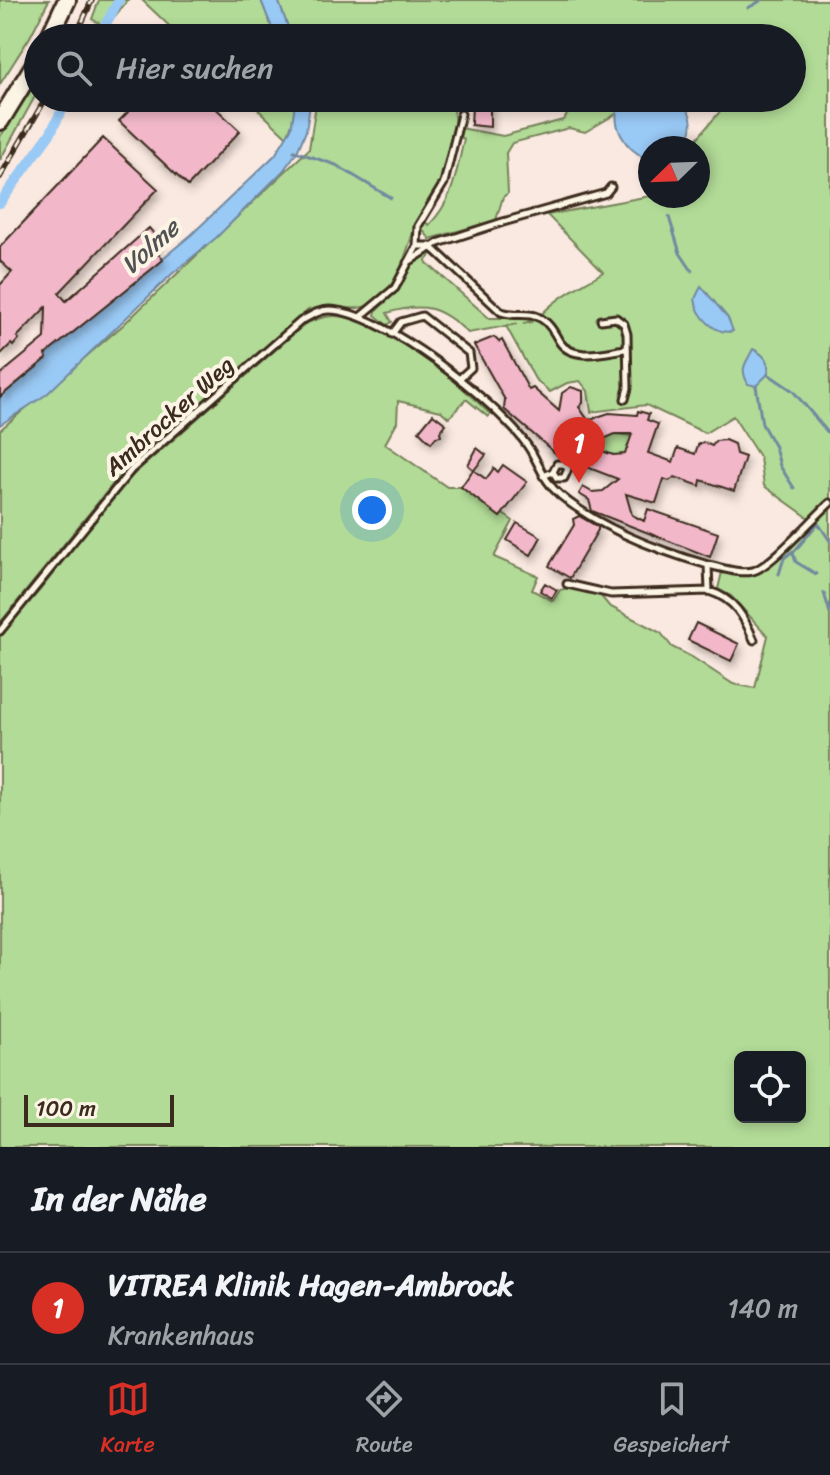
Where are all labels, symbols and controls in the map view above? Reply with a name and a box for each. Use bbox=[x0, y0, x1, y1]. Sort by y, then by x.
search box bbox=[24, 24, 806, 112]
text: Hier suchen bbox=[116, 41, 273, 95]
icon: search bbox=[52, 46, 96, 90]
north arrow bbox=[638, 136, 710, 208]
water label: Volme bbox=[110, 205, 192, 286]
street label: Ambrocker Weg bbox=[93, 345, 244, 487]
pin: 1 bbox=[553, 417, 605, 483]
your location bbox=[352, 490, 392, 530]
map controls bbox=[734, 1051, 806, 1123]
button: locate bbox=[734, 1051, 806, 1123]
text: 100 m bbox=[36, 1089, 96, 1128]
scale bar bbox=[24, 1091, 174, 1127]
text: In der Nähe bbox=[32, 1169, 207, 1229]
text: VITREA Klinik Hagen-Ambrock bbox=[108, 1258, 513, 1312]
text: 1 bbox=[52, 1285, 64, 1331]
text: 140 m bbox=[727, 1285, 798, 1331]
text: Krankenhaus bbox=[108, 1312, 254, 1358]
tab: Karte bbox=[101, 1377, 155, 1464]
tab: Route bbox=[356, 1377, 413, 1464]
tab: Gespeichert bbox=[614, 1377, 729, 1464]

